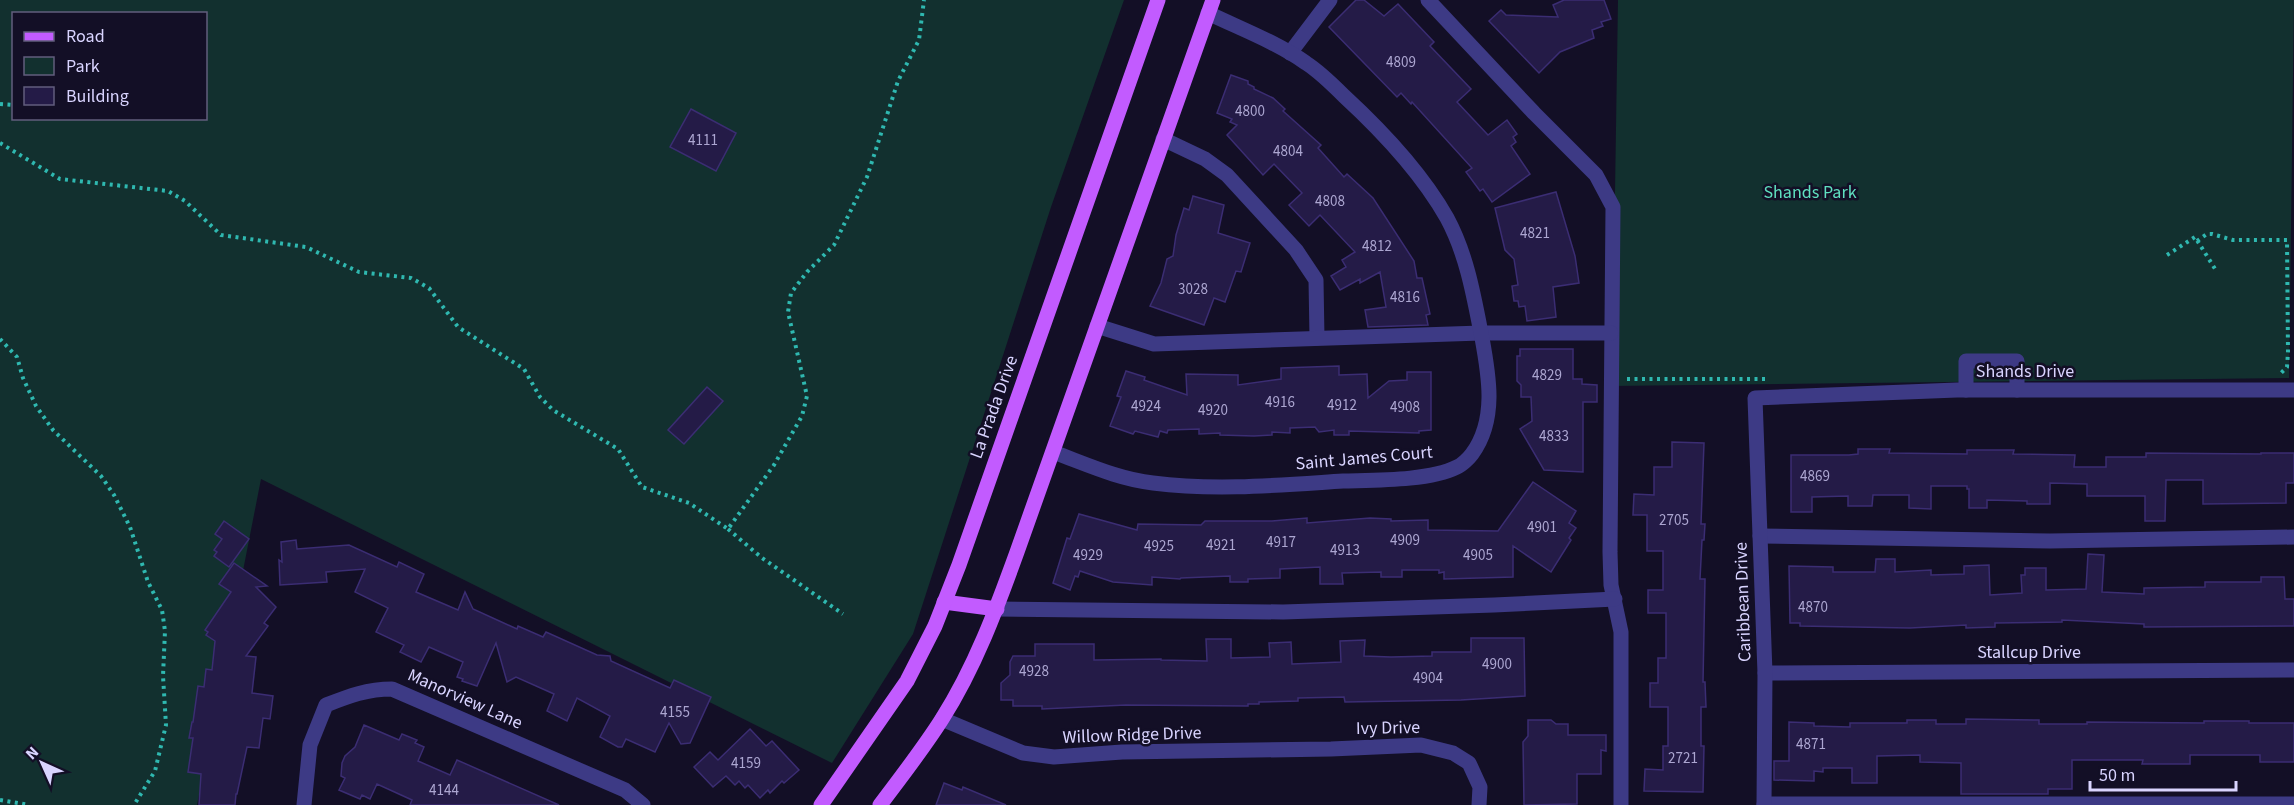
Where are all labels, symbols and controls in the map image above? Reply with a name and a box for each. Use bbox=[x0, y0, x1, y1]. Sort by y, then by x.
legend bbox=[12, 12, 207, 120]
text: Road bbox=[66, 24, 105, 49]
house number: 4809 bbox=[1386, 52, 1416, 73]
text: Park bbox=[66, 54, 100, 79]
text: Building bbox=[66, 84, 129, 109]
house number: 4800 bbox=[1235, 101, 1265, 122]
house number: 4111 bbox=[688, 130, 718, 151]
house number: 4804 bbox=[1273, 141, 1303, 162]
park label: Shands Park bbox=[1763, 180, 1857, 205]
house number: 4808 bbox=[1315, 191, 1345, 212]
house number: 4821 bbox=[1520, 223, 1550, 244]
house number: 4812 bbox=[1362, 236, 1392, 257]
house number: 3028 bbox=[1178, 279, 1208, 300]
house number: 4816 bbox=[1390, 287, 1420, 308]
street label: La Prada Drive bbox=[964, 352, 1024, 462]
street label: Shands Drive bbox=[1976, 359, 2074, 384]
house number: 4829 bbox=[1532, 365, 1562, 386]
house number: 4916 bbox=[1265, 392, 1295, 413]
house number: 4912 bbox=[1327, 395, 1357, 416]
house number: 4924 bbox=[1131, 396, 1161, 417]
house number: 4908 bbox=[1390, 397, 1420, 418]
house number: 4920 bbox=[1198, 400, 1228, 421]
house number: 4833 bbox=[1539, 426, 1569, 447]
street label: Saint James Court bbox=[1294, 440, 1434, 476]
house number: 4869 bbox=[1800, 466, 1830, 487]
house number: 2705 bbox=[1659, 510, 1689, 531]
house number: 4901 bbox=[1527, 517, 1557, 538]
house number: 4909 bbox=[1390, 530, 1420, 551]
house number: 4917 bbox=[1266, 532, 1296, 553]
house number: 4921 bbox=[1206, 535, 1236, 556]
house number: 4925 bbox=[1144, 536, 1174, 557]
house number: 4913 bbox=[1330, 540, 1360, 561]
street label: Caribbean Drive bbox=[1728, 541, 1758, 662]
house number: 4929 bbox=[1073, 545, 1103, 566]
house number: 4905 bbox=[1463, 545, 1493, 566]
house number: 4870 bbox=[1798, 597, 1828, 618]
street label: Stallcup Drive bbox=[1977, 640, 2081, 665]
house number: 4900 bbox=[1482, 654, 1512, 675]
house number: 4928 bbox=[1019, 661, 1049, 682]
street label: Manorview Lane bbox=[404, 662, 527, 736]
house number: 4904 bbox=[1413, 668, 1443, 689]
house number: 4155 bbox=[660, 702, 690, 723]
street label: Ivy Drive bbox=[1356, 715, 1420, 741]
street label: Willow Ridge Drive bbox=[1062, 720, 1202, 750]
north arrow bbox=[12, 733, 72, 793]
house number: 4871 bbox=[1796, 734, 1826, 755]
text: N bbox=[21, 742, 44, 765]
house number: 2721 bbox=[1668, 748, 1698, 769]
house number: 4159 bbox=[731, 753, 761, 774]
scale bar bbox=[2090, 754, 2236, 792]
text: 50 m bbox=[2099, 763, 2135, 788]
house number: 4144 bbox=[429, 780, 459, 801]

